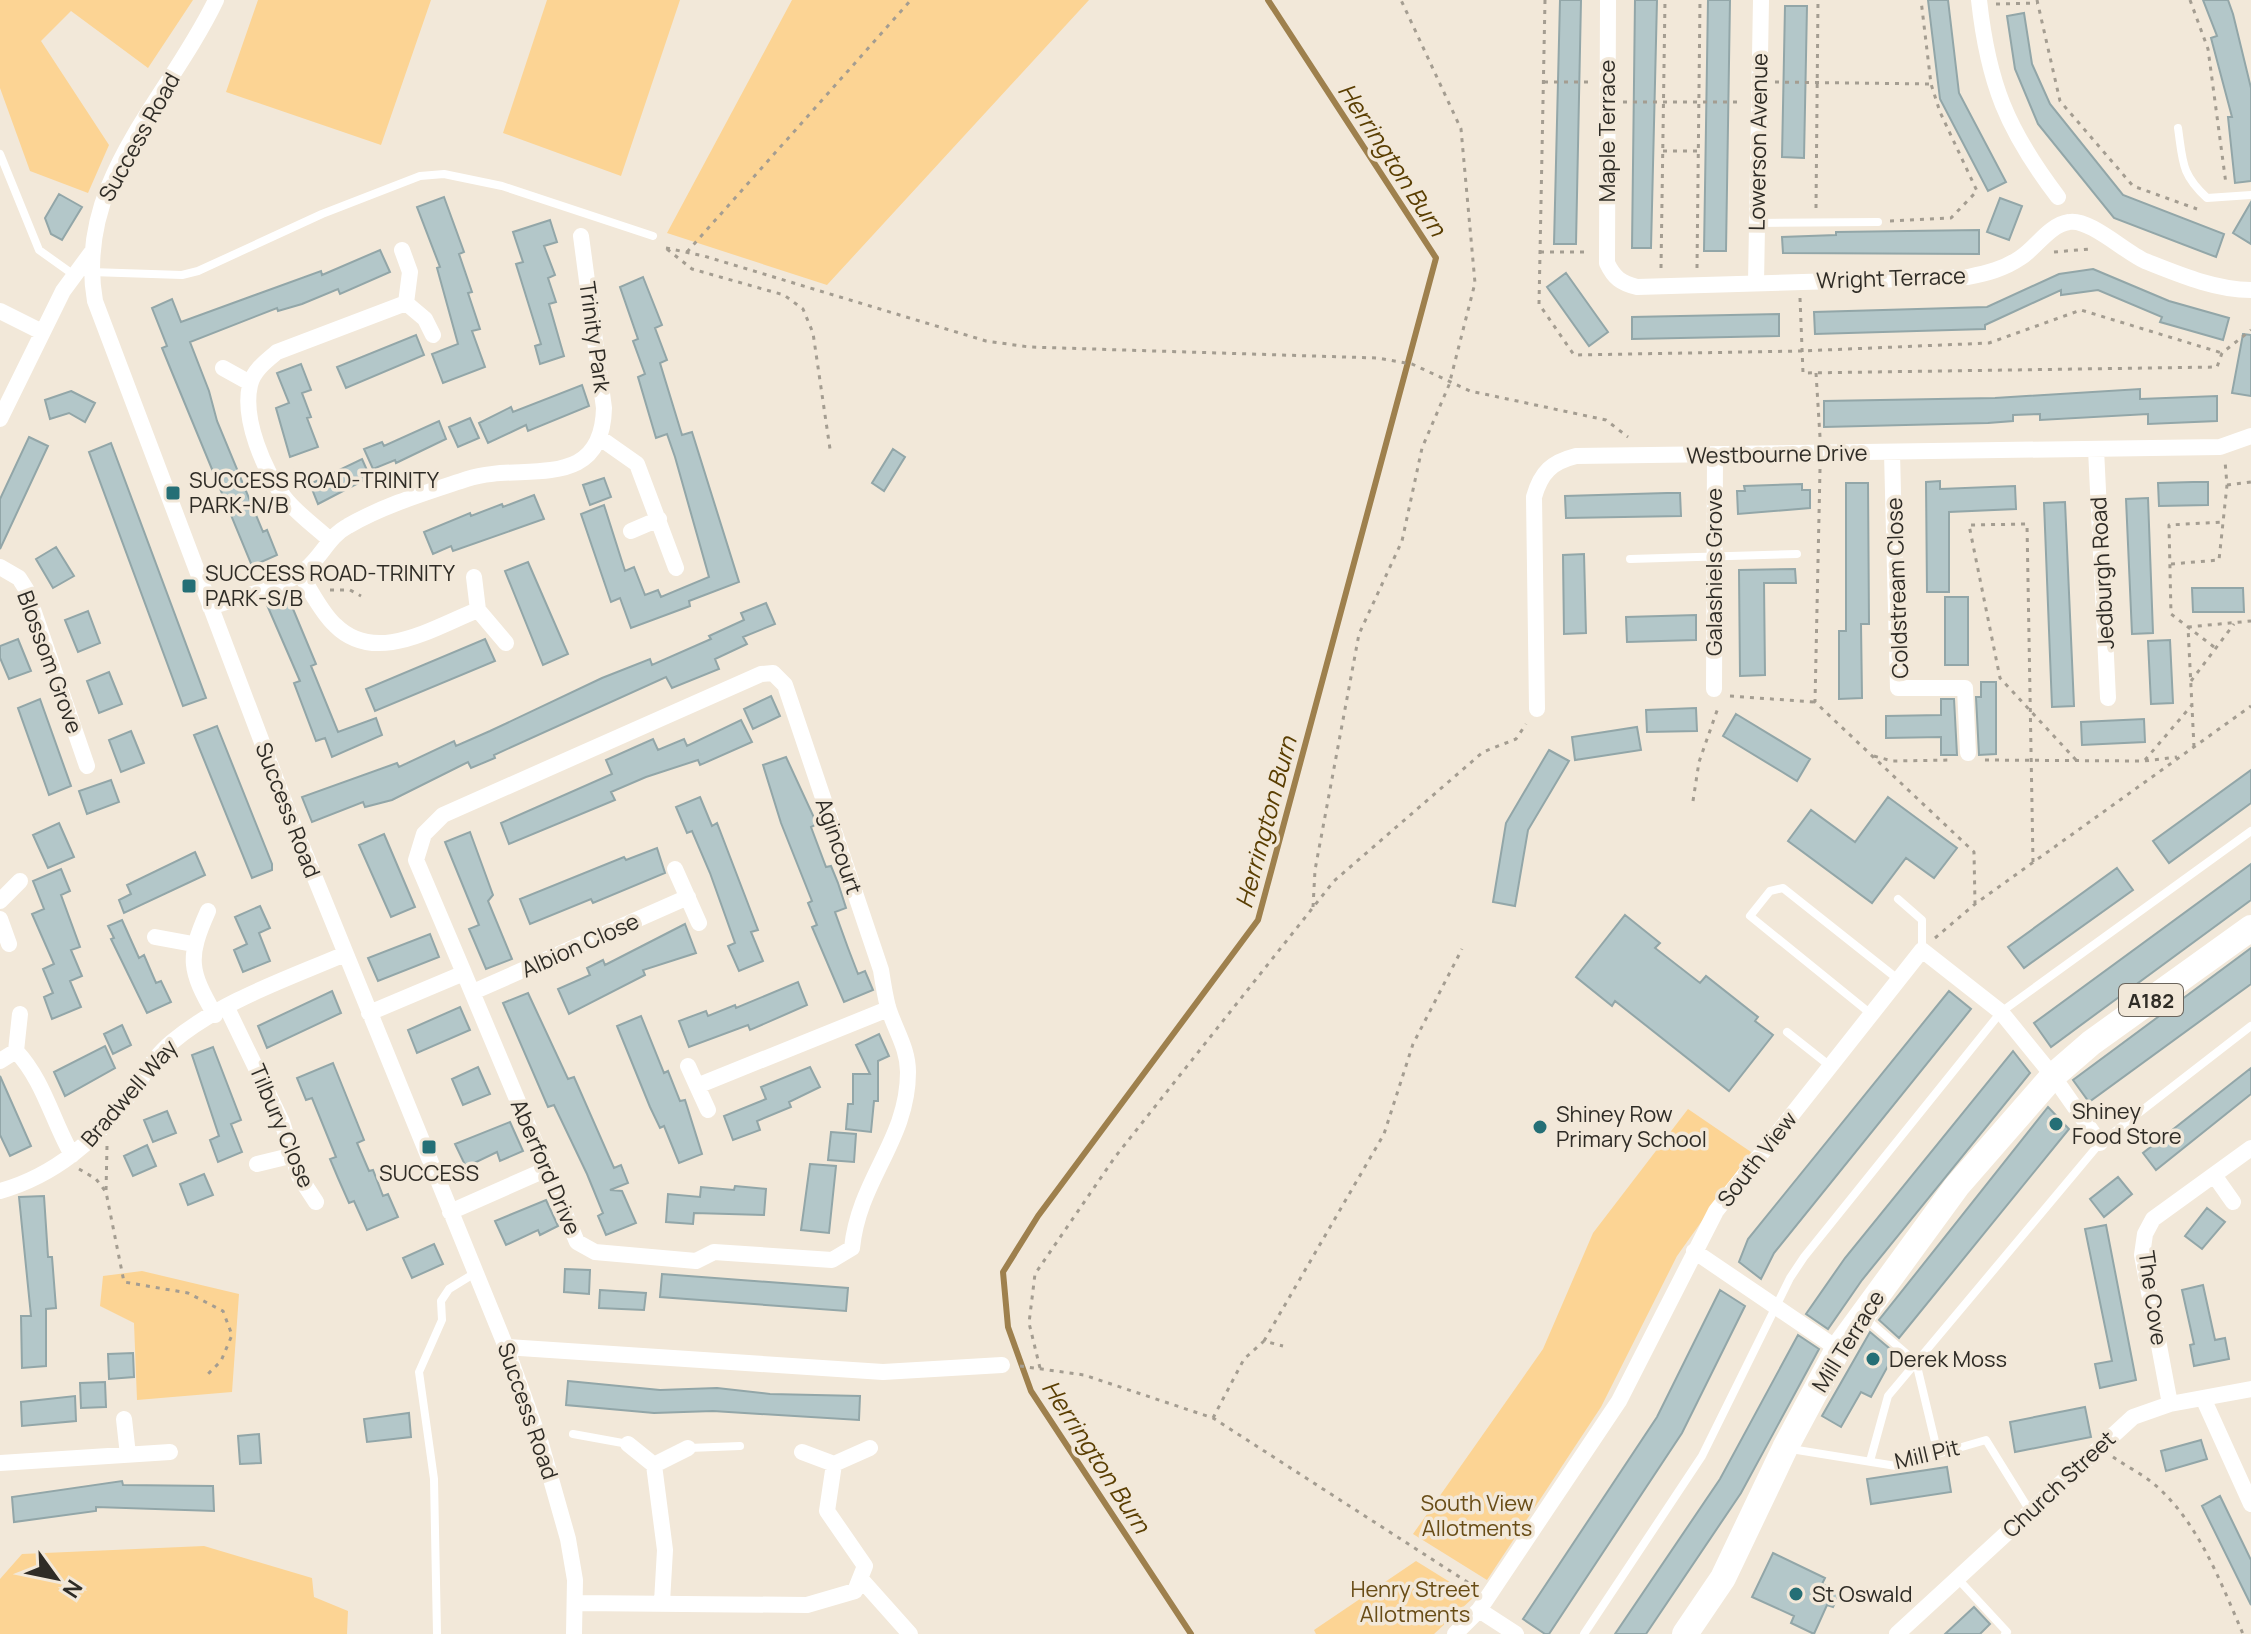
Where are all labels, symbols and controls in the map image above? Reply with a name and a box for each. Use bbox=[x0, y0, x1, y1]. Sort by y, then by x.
street label: Lowerson Avenue bbox=[1741, 53, 1775, 231]
street label: Maple Terrace bbox=[1592, 60, 1622, 202]
street label: Success Road bbox=[91, 67, 187, 207]
water label: Herrington Burn bbox=[1331, 76, 1455, 242]
street label: Wright Terrace bbox=[1816, 260, 1966, 296]
street label: Trinity Park bbox=[572, 280, 618, 395]
street label: Westbourne Drive bbox=[1686, 437, 1868, 471]
place label: SUCCESS ROAD-TRINITY PARK-N/B bbox=[189, 465, 440, 520]
marker: SUCCESS ROAD-TRINITY PARK-N/B bbox=[164, 484, 182, 502]
street label: Galashiels Grove bbox=[1699, 488, 1729, 656]
street label: Jedburgh Road bbox=[2083, 496, 2121, 650]
street label: Coldstream Close bbox=[1879, 497, 1915, 679]
place label: SUCCESS ROAD-TRINITY PARK-S/B bbox=[205, 558, 456, 613]
marker: SUCCESS ROAD-TRINITY PARK-S/B bbox=[180, 577, 198, 595]
street label: Blossom Grove bbox=[10, 586, 90, 738]
water label: Herrington Burn bbox=[1226, 732, 1304, 911]
street label: Success Road bbox=[248, 738, 328, 882]
street label: Agincourt bbox=[809, 794, 869, 898]
street label: Albion Close bbox=[516, 906, 644, 984]
road number: A182 bbox=[2119, 984, 2183, 1016]
street label: Bradwell Way bbox=[74, 1033, 184, 1153]
street label: Tilbury Close bbox=[243, 1060, 322, 1192]
street label: Aberford Drive bbox=[504, 1095, 588, 1240]
place label: Shiney Food Store bbox=[2072, 1096, 2182, 1151]
place label: Shiney Row Primary School bbox=[1556, 1099, 1707, 1154]
street label: South View bbox=[1710, 1105, 1804, 1213]
marker: Shiney Food Store bbox=[2047, 1115, 2065, 1133]
marker: Shiney Row Primary School bbox=[1531, 1118, 1549, 1136]
marker: SUCCESS bbox=[420, 1138, 438, 1156]
place label: SUCCESS bbox=[379, 1158, 479, 1188]
street label: The Cove bbox=[2132, 1249, 2175, 1347]
street label: Mill Terrace bbox=[1805, 1284, 1891, 1398]
street label: Success Road bbox=[491, 1339, 565, 1483]
place label: Derek Moss bbox=[1889, 1344, 2007, 1374]
marker: Derek Moss bbox=[1864, 1350, 1882, 1368]
water label: Herrington Burn bbox=[1035, 1373, 1159, 1539]
street label: Church Street bbox=[1996, 1424, 2122, 1544]
street label: Mill Pit bbox=[1892, 1432, 1962, 1476]
park label: South View Allotments bbox=[1420, 1488, 1534, 1543]
north arrow bbox=[16, 1538, 96, 1618]
text: N bbox=[56, 1574, 90, 1604]
park label: Henry Street Allotments bbox=[1350, 1574, 1480, 1629]
place label: St Oswald bbox=[1812, 1579, 1912, 1609]
marker: St Oswald bbox=[1787, 1585, 1805, 1603]

